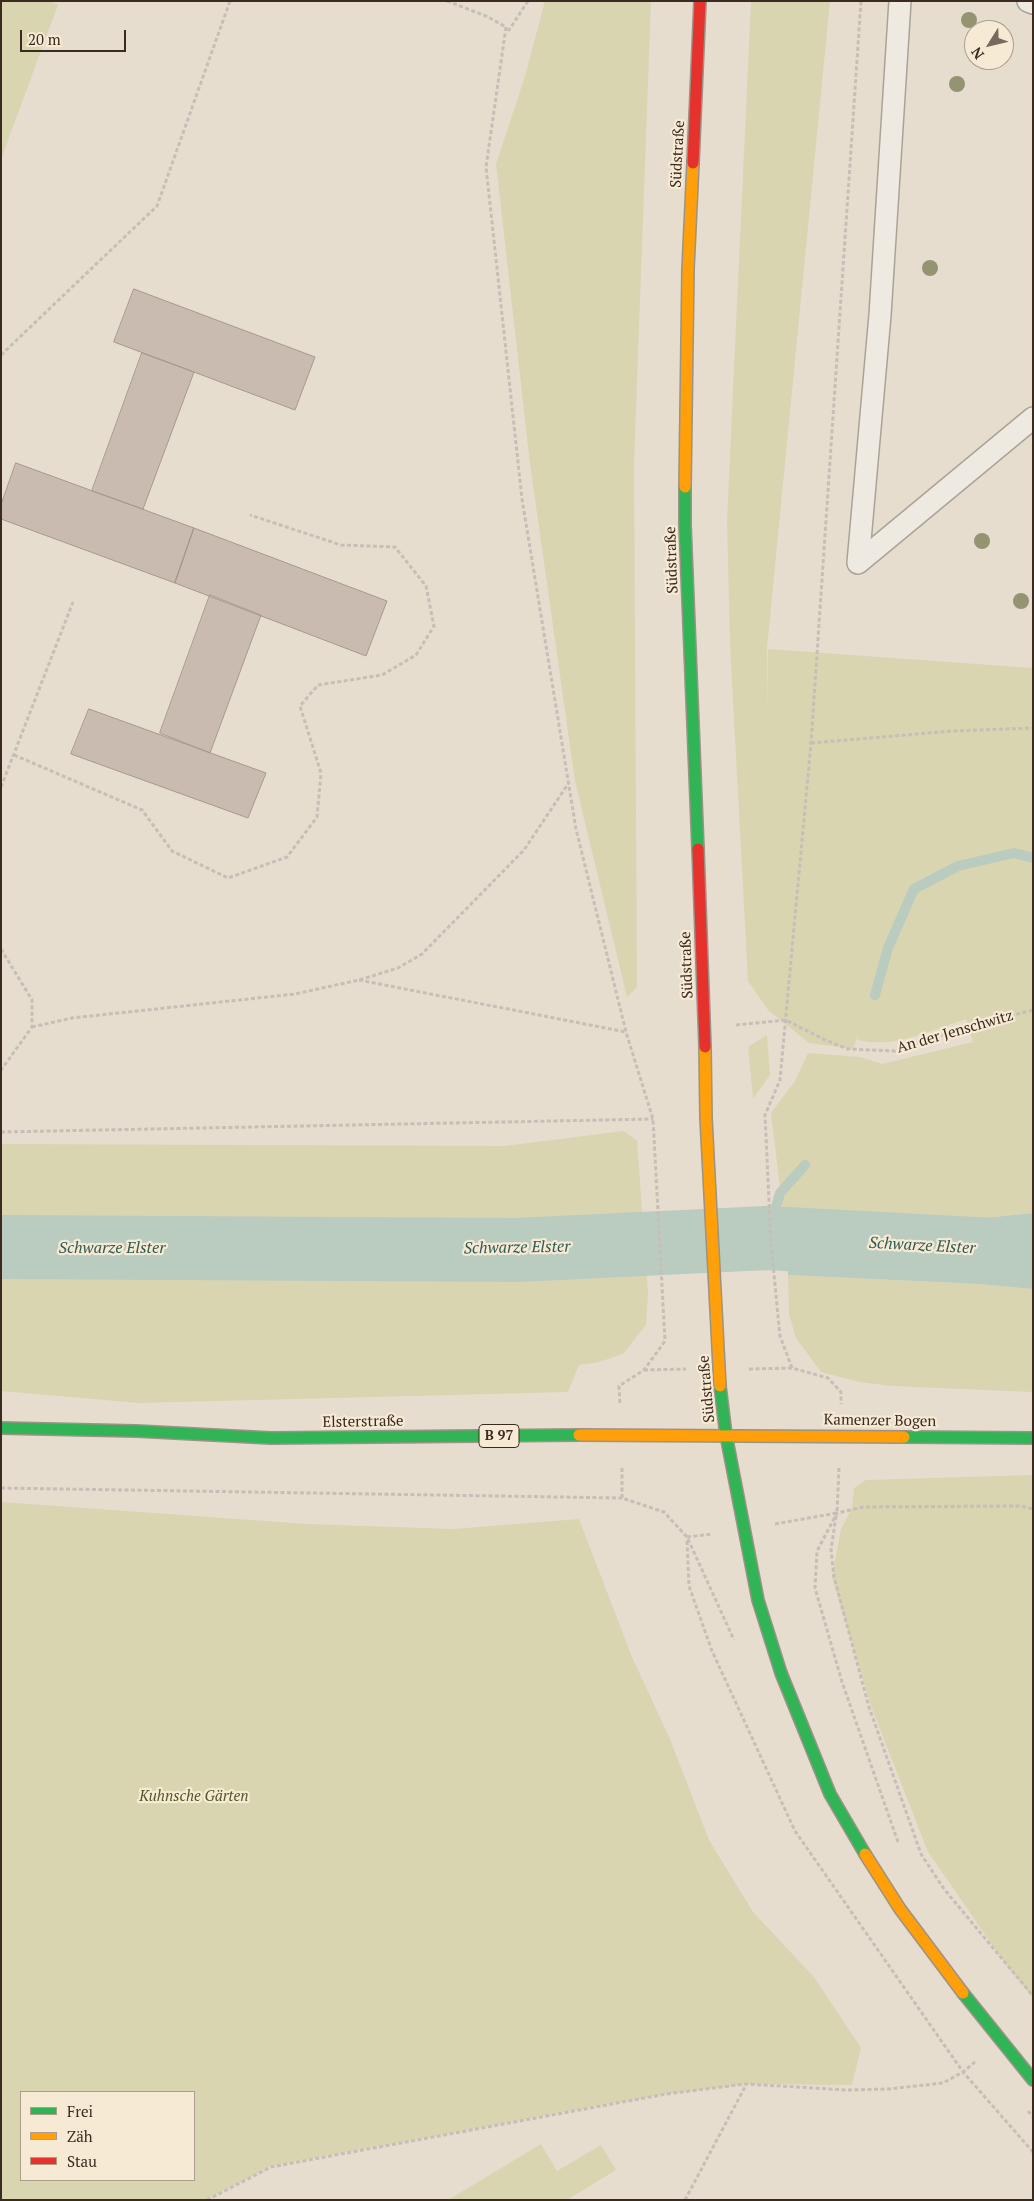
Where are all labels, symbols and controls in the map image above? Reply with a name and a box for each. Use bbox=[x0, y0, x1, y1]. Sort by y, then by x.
scale bar bbox=[22, 20, 129, 52]
north arrow bbox=[964, 20, 1014, 70]
text: 20 m bbox=[28, 29, 61, 49]
text: N bbox=[966, 44, 988, 63]
street label: Südstraße bbox=[667, 120, 689, 188]
street label: Südstraße bbox=[662, 526, 682, 594]
street label: Südstraße bbox=[677, 931, 697, 999]
street label: An der Jenschwitz bbox=[895, 1007, 1015, 1057]
water label: Schwarze Elster bbox=[868, 1234, 976, 1258]
water label: Schwarze Elster bbox=[463, 1237, 571, 1259]
water label: Schwarze Elster bbox=[59, 1238, 165, 1258]
street label: Südstraße bbox=[695, 1355, 719, 1423]
street label: Kamenzer Bogen bbox=[824, 1411, 936, 1431]
street label: Elsterstraße bbox=[322, 1412, 404, 1432]
road number: B 97 bbox=[479, 1424, 519, 1448]
park label: Kuhnsche Gärten bbox=[139, 1788, 249, 1806]
legend bbox=[20, 2091, 195, 2181]
text: Frei bbox=[67, 2101, 93, 2121]
text: Zäh bbox=[67, 2126, 93, 2146]
text: Stau bbox=[67, 2151, 97, 2171]

